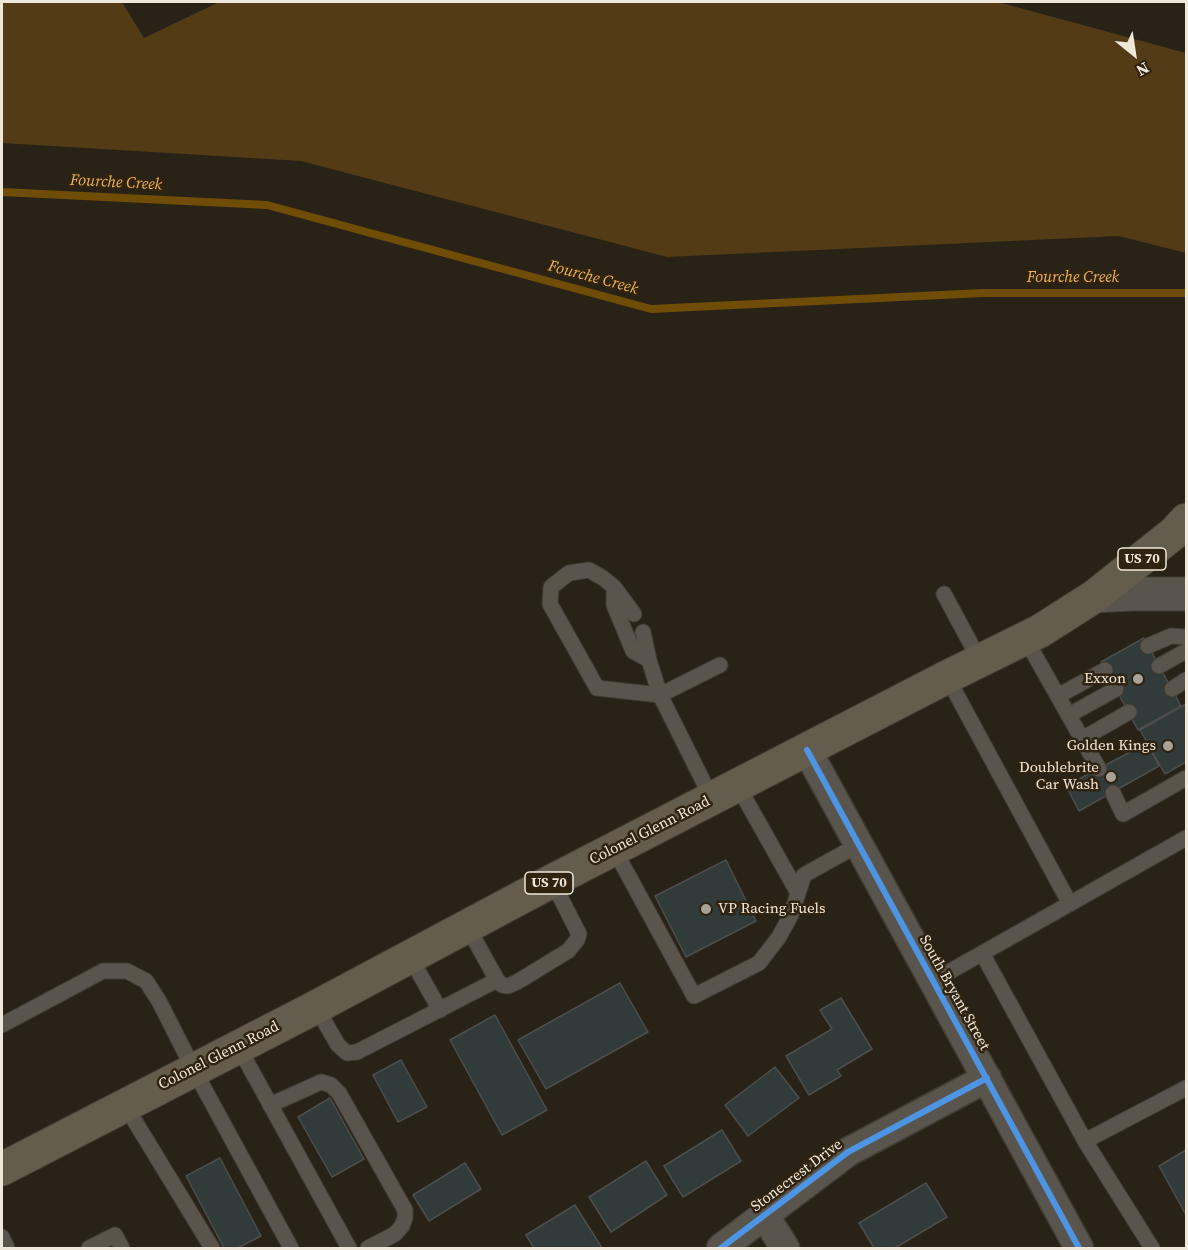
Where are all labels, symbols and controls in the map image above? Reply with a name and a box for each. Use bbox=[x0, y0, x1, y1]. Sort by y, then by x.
north arrow bbox=[1104, 24, 1164, 84]
text: N bbox=[1132, 57, 1154, 82]
water label: Fourche Creek bbox=[69, 171, 163, 195]
water label: Fourche Creek bbox=[546, 257, 640, 299]
water label: Fourche Creek bbox=[1027, 268, 1119, 288]
road number: US 70 bbox=[1118, 548, 1166, 570]
place label: Exxon bbox=[1084, 670, 1126, 688]
marker: Exxon bbox=[1131, 672, 1145, 686]
place label: Golden Kings bbox=[1067, 737, 1156, 755]
marker: Golden Kings bbox=[1161, 739, 1175, 753]
place label: Doublebrite Car Wash bbox=[1019, 759, 1099, 794]
marker: Doublebrite Car Wash bbox=[1104, 770, 1118, 784]
street label: Colonel Glenn Road bbox=[587, 793, 713, 869]
road number: US 70 bbox=[525, 872, 573, 894]
place label: VP Racing Fuels bbox=[718, 900, 825, 918]
marker: VP Racing Fuels bbox=[699, 902, 713, 916]
street label: South Bryant Street bbox=[915, 932, 993, 1054]
street label: Colonel Glenn Road bbox=[156, 1018, 282, 1094]
street label: Stonecrest Drive bbox=[748, 1136, 846, 1216]

